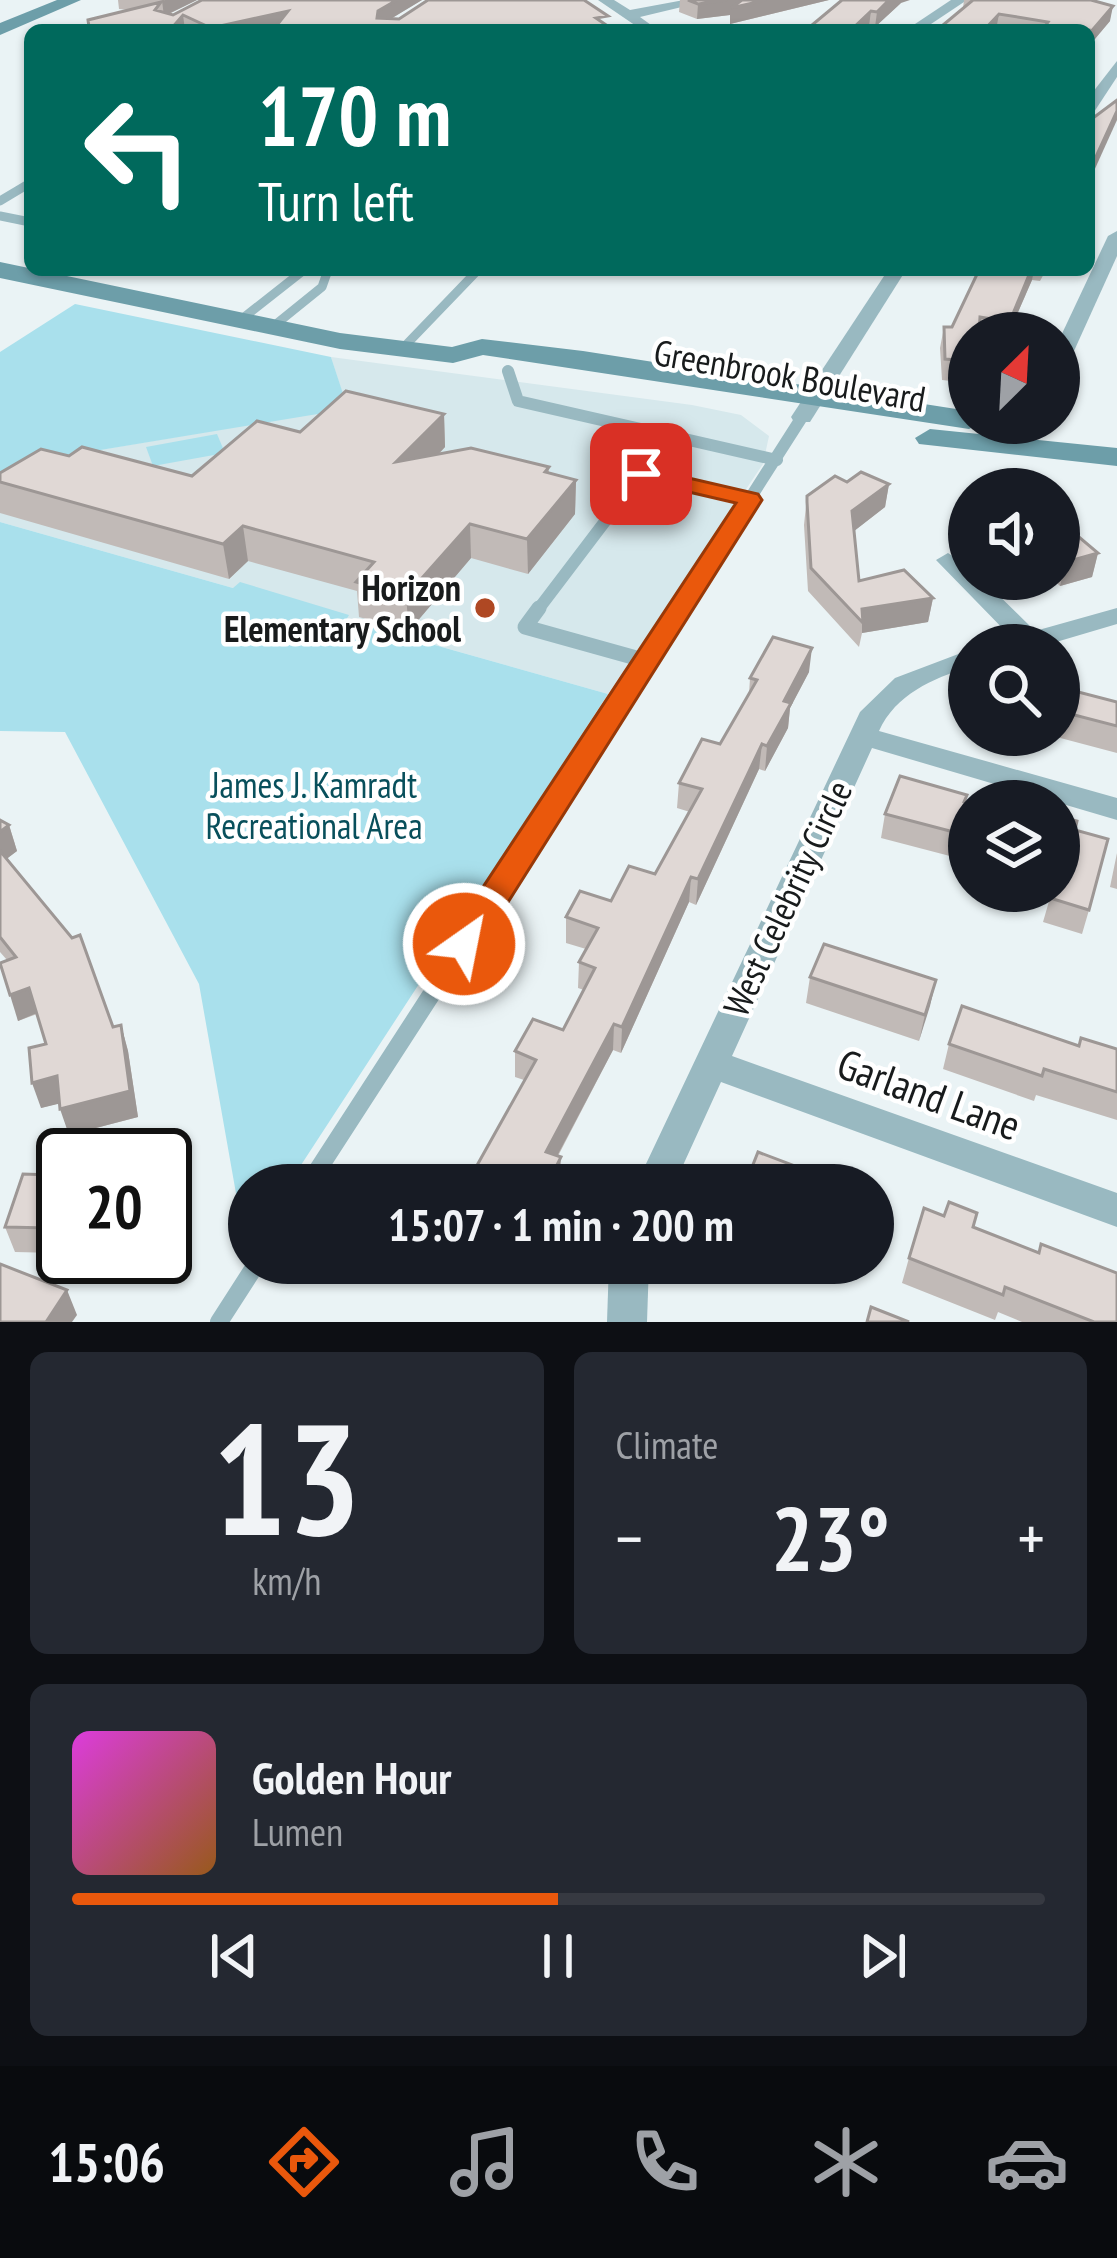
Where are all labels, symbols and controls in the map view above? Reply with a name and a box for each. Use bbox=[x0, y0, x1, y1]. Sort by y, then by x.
text: 170 m bbox=[258, 60, 451, 169]
icon: left bbox=[60, 72, 216, 228]
text: Turn left bbox=[258, 166, 414, 236]
north arrow bbox=[948, 312, 1080, 444]
map controls bbox=[948, 312, 1080, 912]
street label: Greenbrook Boulevard bbox=[651, 328, 929, 422]
pin bbox=[590, 423, 692, 525]
icon: arrive bbox=[608, 441, 674, 507]
button: sound bbox=[948, 468, 1080, 600]
place label: Horizon Elementary School bbox=[224, 564, 461, 652]
marker: Horizon Elementary School bbox=[472, 595, 498, 621]
button: search bbox=[948, 624, 1080, 756]
park label: James J. Kamradt Recreational Area bbox=[205, 761, 423, 849]
street label: West Celebrity Circle bbox=[712, 773, 862, 1023]
button: layers bbox=[948, 780, 1080, 912]
position arrow bbox=[401, 881, 527, 1007]
street label: Garland Lane bbox=[830, 1036, 1028, 1152]
speed limit sign: 20 bbox=[36, 1128, 192, 1284]
text: 15:07 · 1 min · 200 m bbox=[388, 1195, 734, 1253]
text: 13 bbox=[212, 1376, 361, 1578]
text: Climate bbox=[616, 1419, 718, 1470]
text: 23° bbox=[771, 1479, 890, 1596]
text: − bbox=[616, 1495, 643, 1580]
text: + bbox=[1018, 1495, 1045, 1580]
text: km/h bbox=[252, 1555, 321, 1606]
text: Golden Hour bbox=[252, 1748, 452, 1806]
text: Lumen bbox=[252, 1806, 343, 1857]
icon: previous bbox=[201, 1923, 267, 1989]
icon: pause bbox=[525, 1923, 591, 1989]
icon: next bbox=[850, 1923, 916, 1989]
icon: directions bbox=[262, 2120, 346, 2204]
icon: music bbox=[443, 2120, 527, 2204]
icon: phone bbox=[623, 2120, 707, 2204]
icon: climate bbox=[804, 2120, 888, 2204]
icon: car bbox=[985, 2120, 1069, 2204]
text: 15:06 bbox=[48, 2127, 165, 2197]

